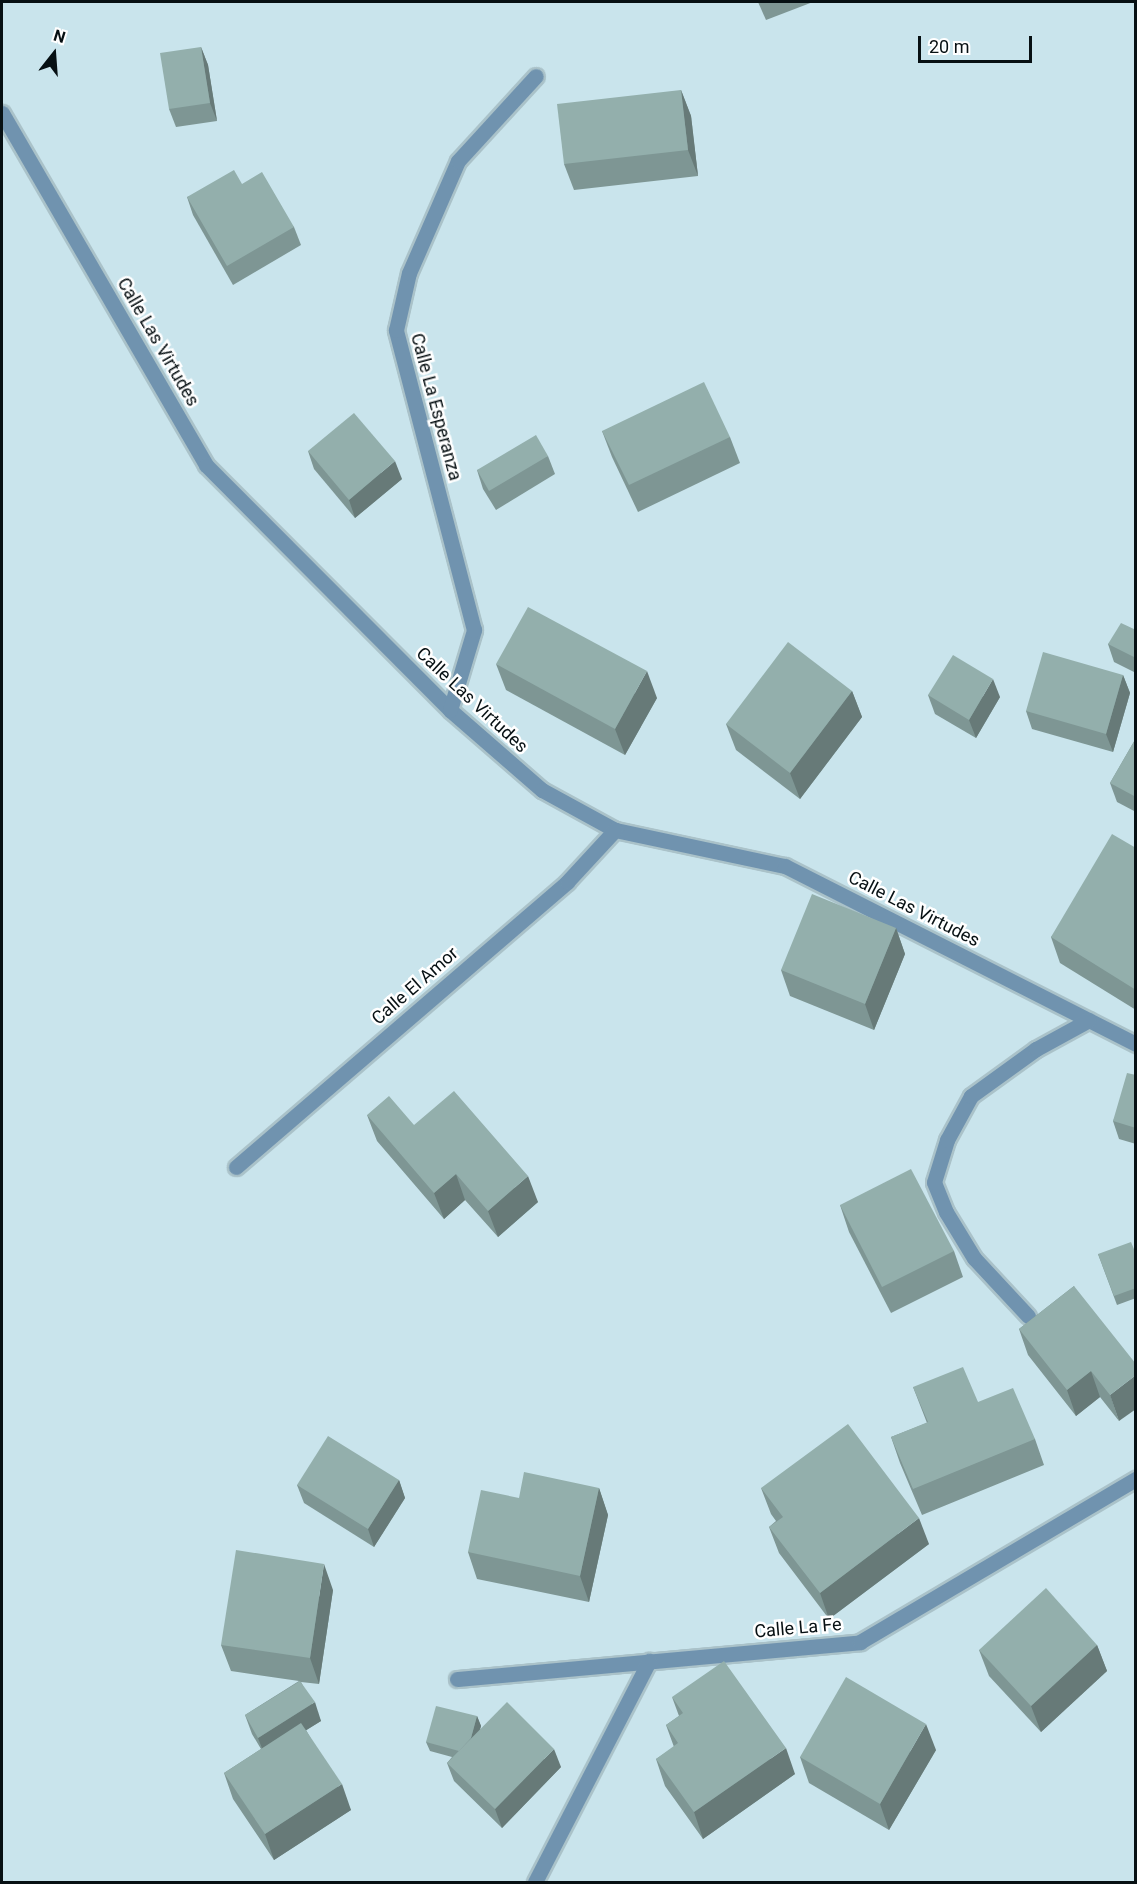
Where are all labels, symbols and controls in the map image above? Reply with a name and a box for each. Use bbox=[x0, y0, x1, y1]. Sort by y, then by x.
north arrow bbox=[24, 24, 84, 84]
scale bar bbox=[921, 24, 1035, 62]
text: N bbox=[51, 26, 68, 47]
text: 20 m bbox=[929, 36, 969, 57]
street label: Calle Las Virtudes bbox=[112, 274, 204, 410]
street label: Calle La Esperanza bbox=[406, 331, 466, 483]
street label: Calle Las Virtudes bbox=[412, 643, 532, 757]
street label: Calle Las Virtudes bbox=[845, 867, 983, 951]
street label: Calle El Amor bbox=[367, 943, 463, 1029]
street label: Calle La Fe bbox=[753, 1613, 843, 1643]

